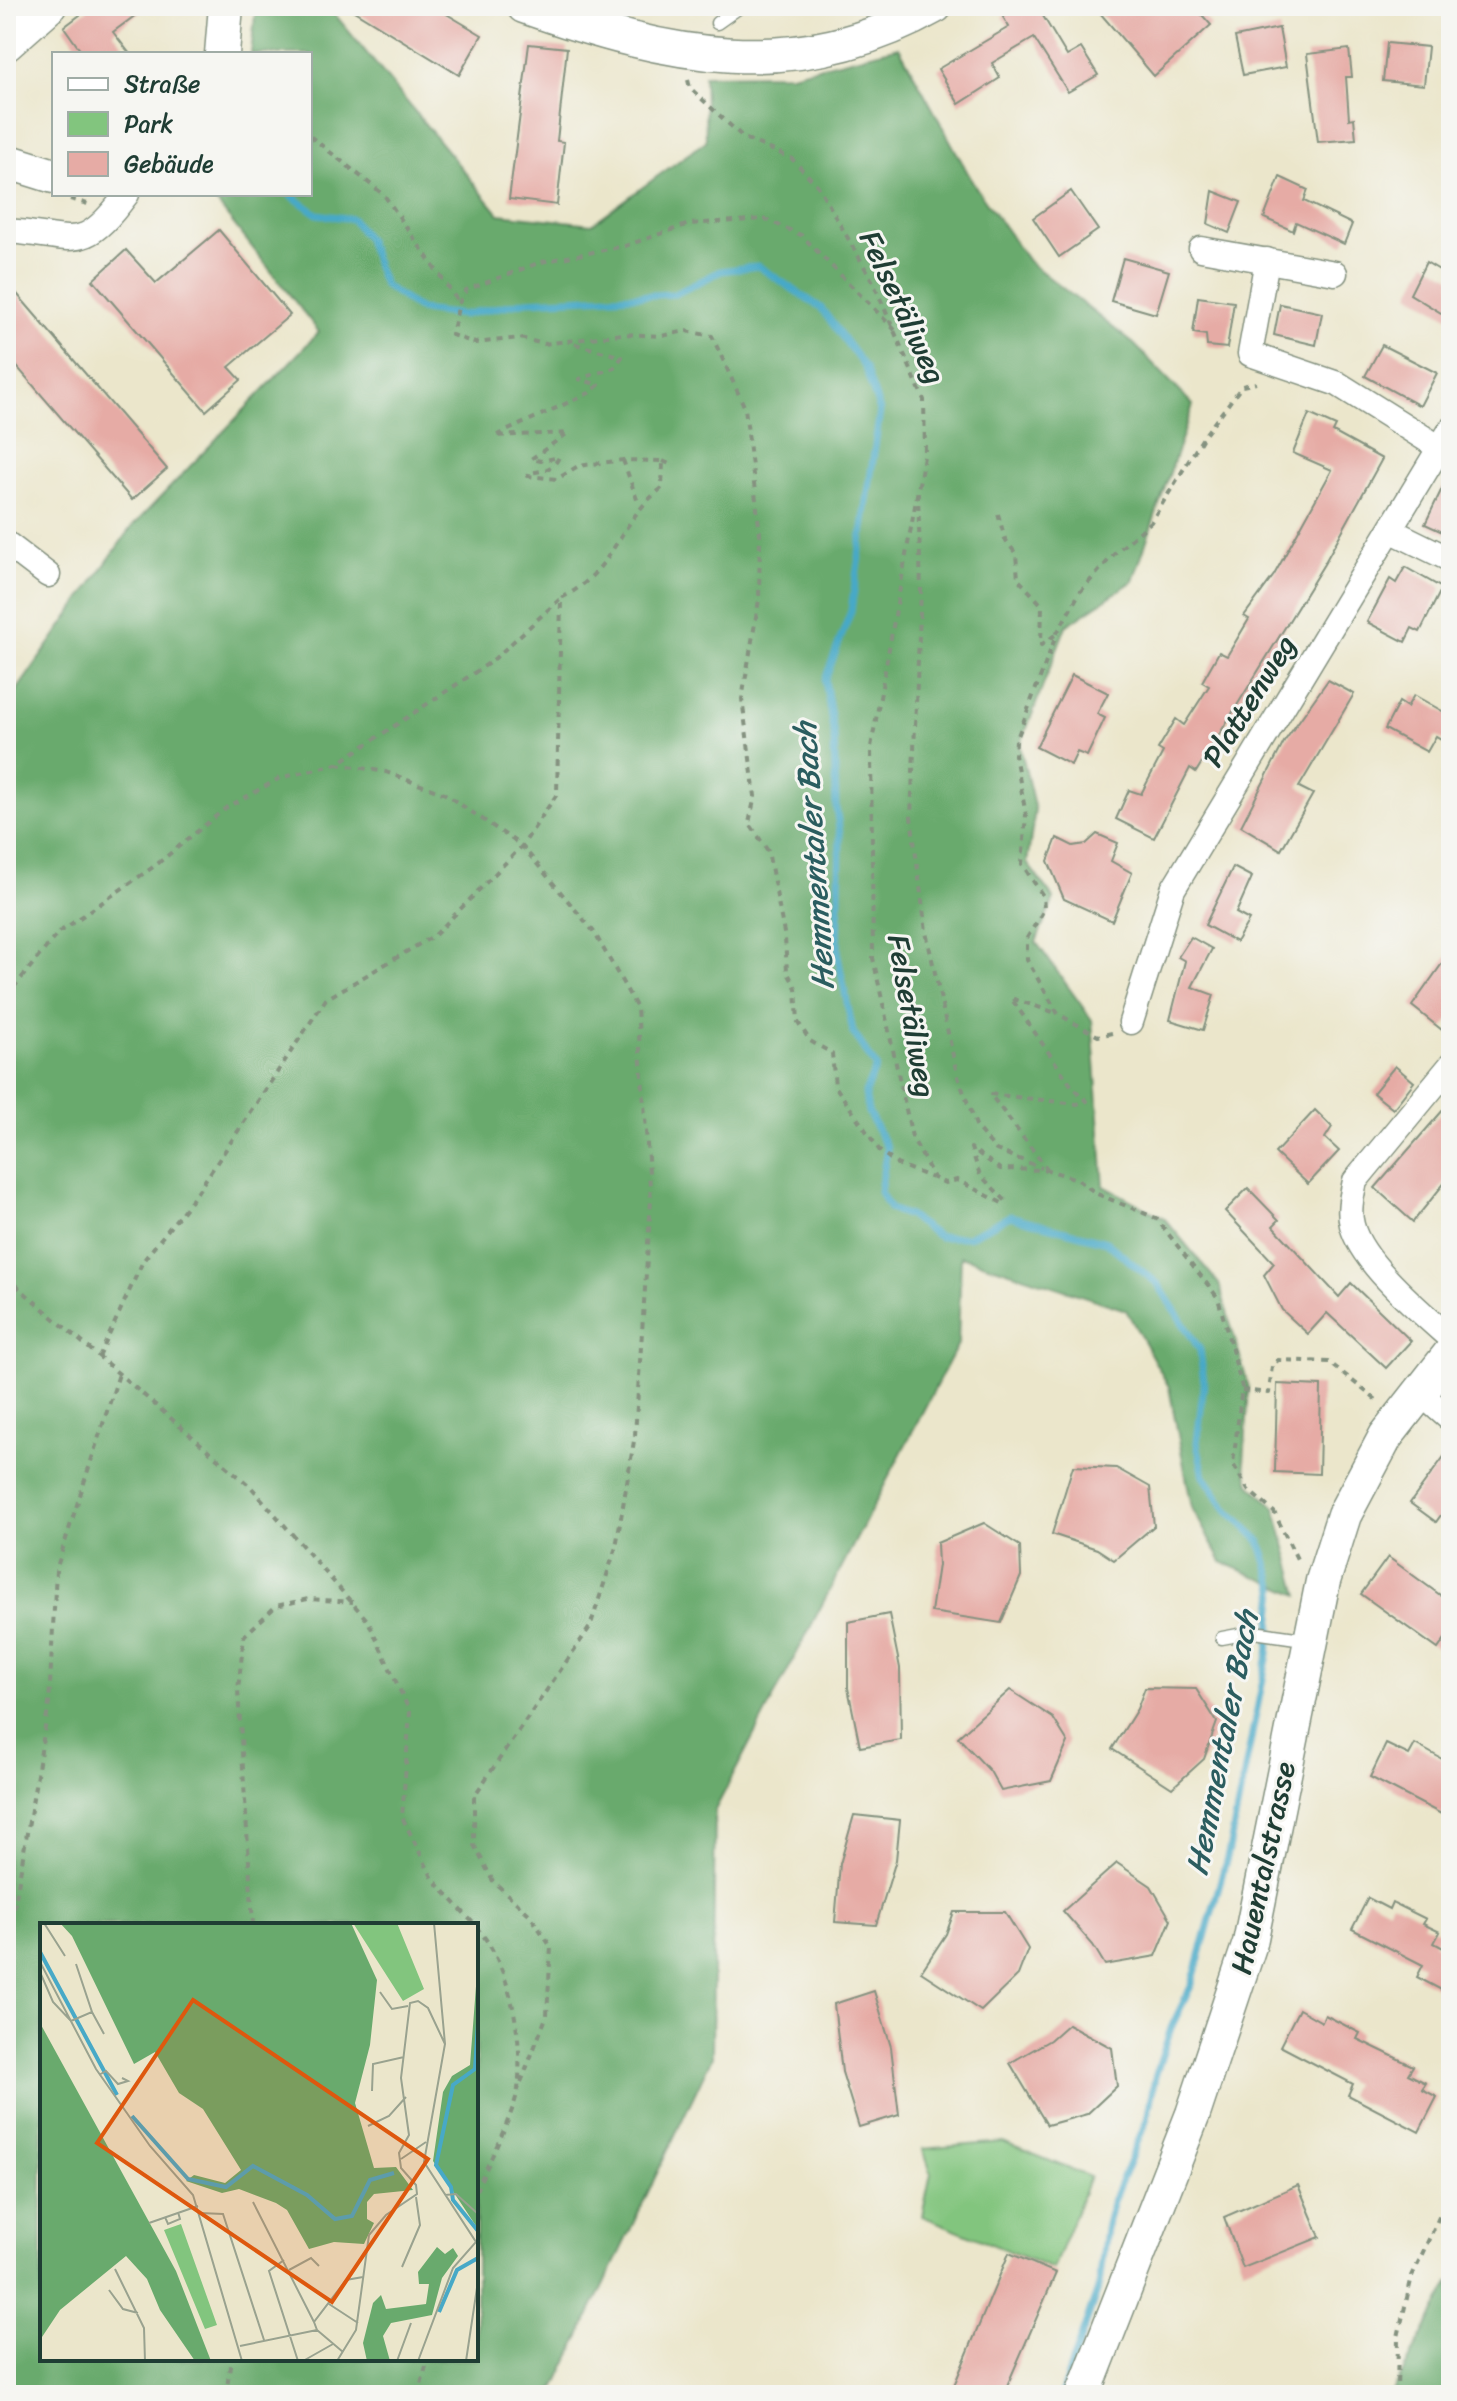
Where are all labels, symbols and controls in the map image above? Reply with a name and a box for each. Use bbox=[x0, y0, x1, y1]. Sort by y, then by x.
legend bbox=[52, 52, 312, 196]
text: Straße bbox=[124, 63, 200, 105]
text: Park bbox=[124, 103, 173, 145]
text: Gebäude bbox=[124, 143, 214, 185]
street label: Felsetäliweg bbox=[844, 221, 962, 393]
street label: Plattenweg bbox=[1187, 624, 1311, 778]
water label: Hemmentaler Bach bbox=[776, 717, 852, 992]
street label: Felsetäliweg bbox=[871, 930, 953, 1102]
water label: Hemmentaler Bach bbox=[1168, 1603, 1276, 1880]
street label: Hauentalstrasse bbox=[1214, 1757, 1312, 1979]
inset map bbox=[40, 1923, 478, 2361]

